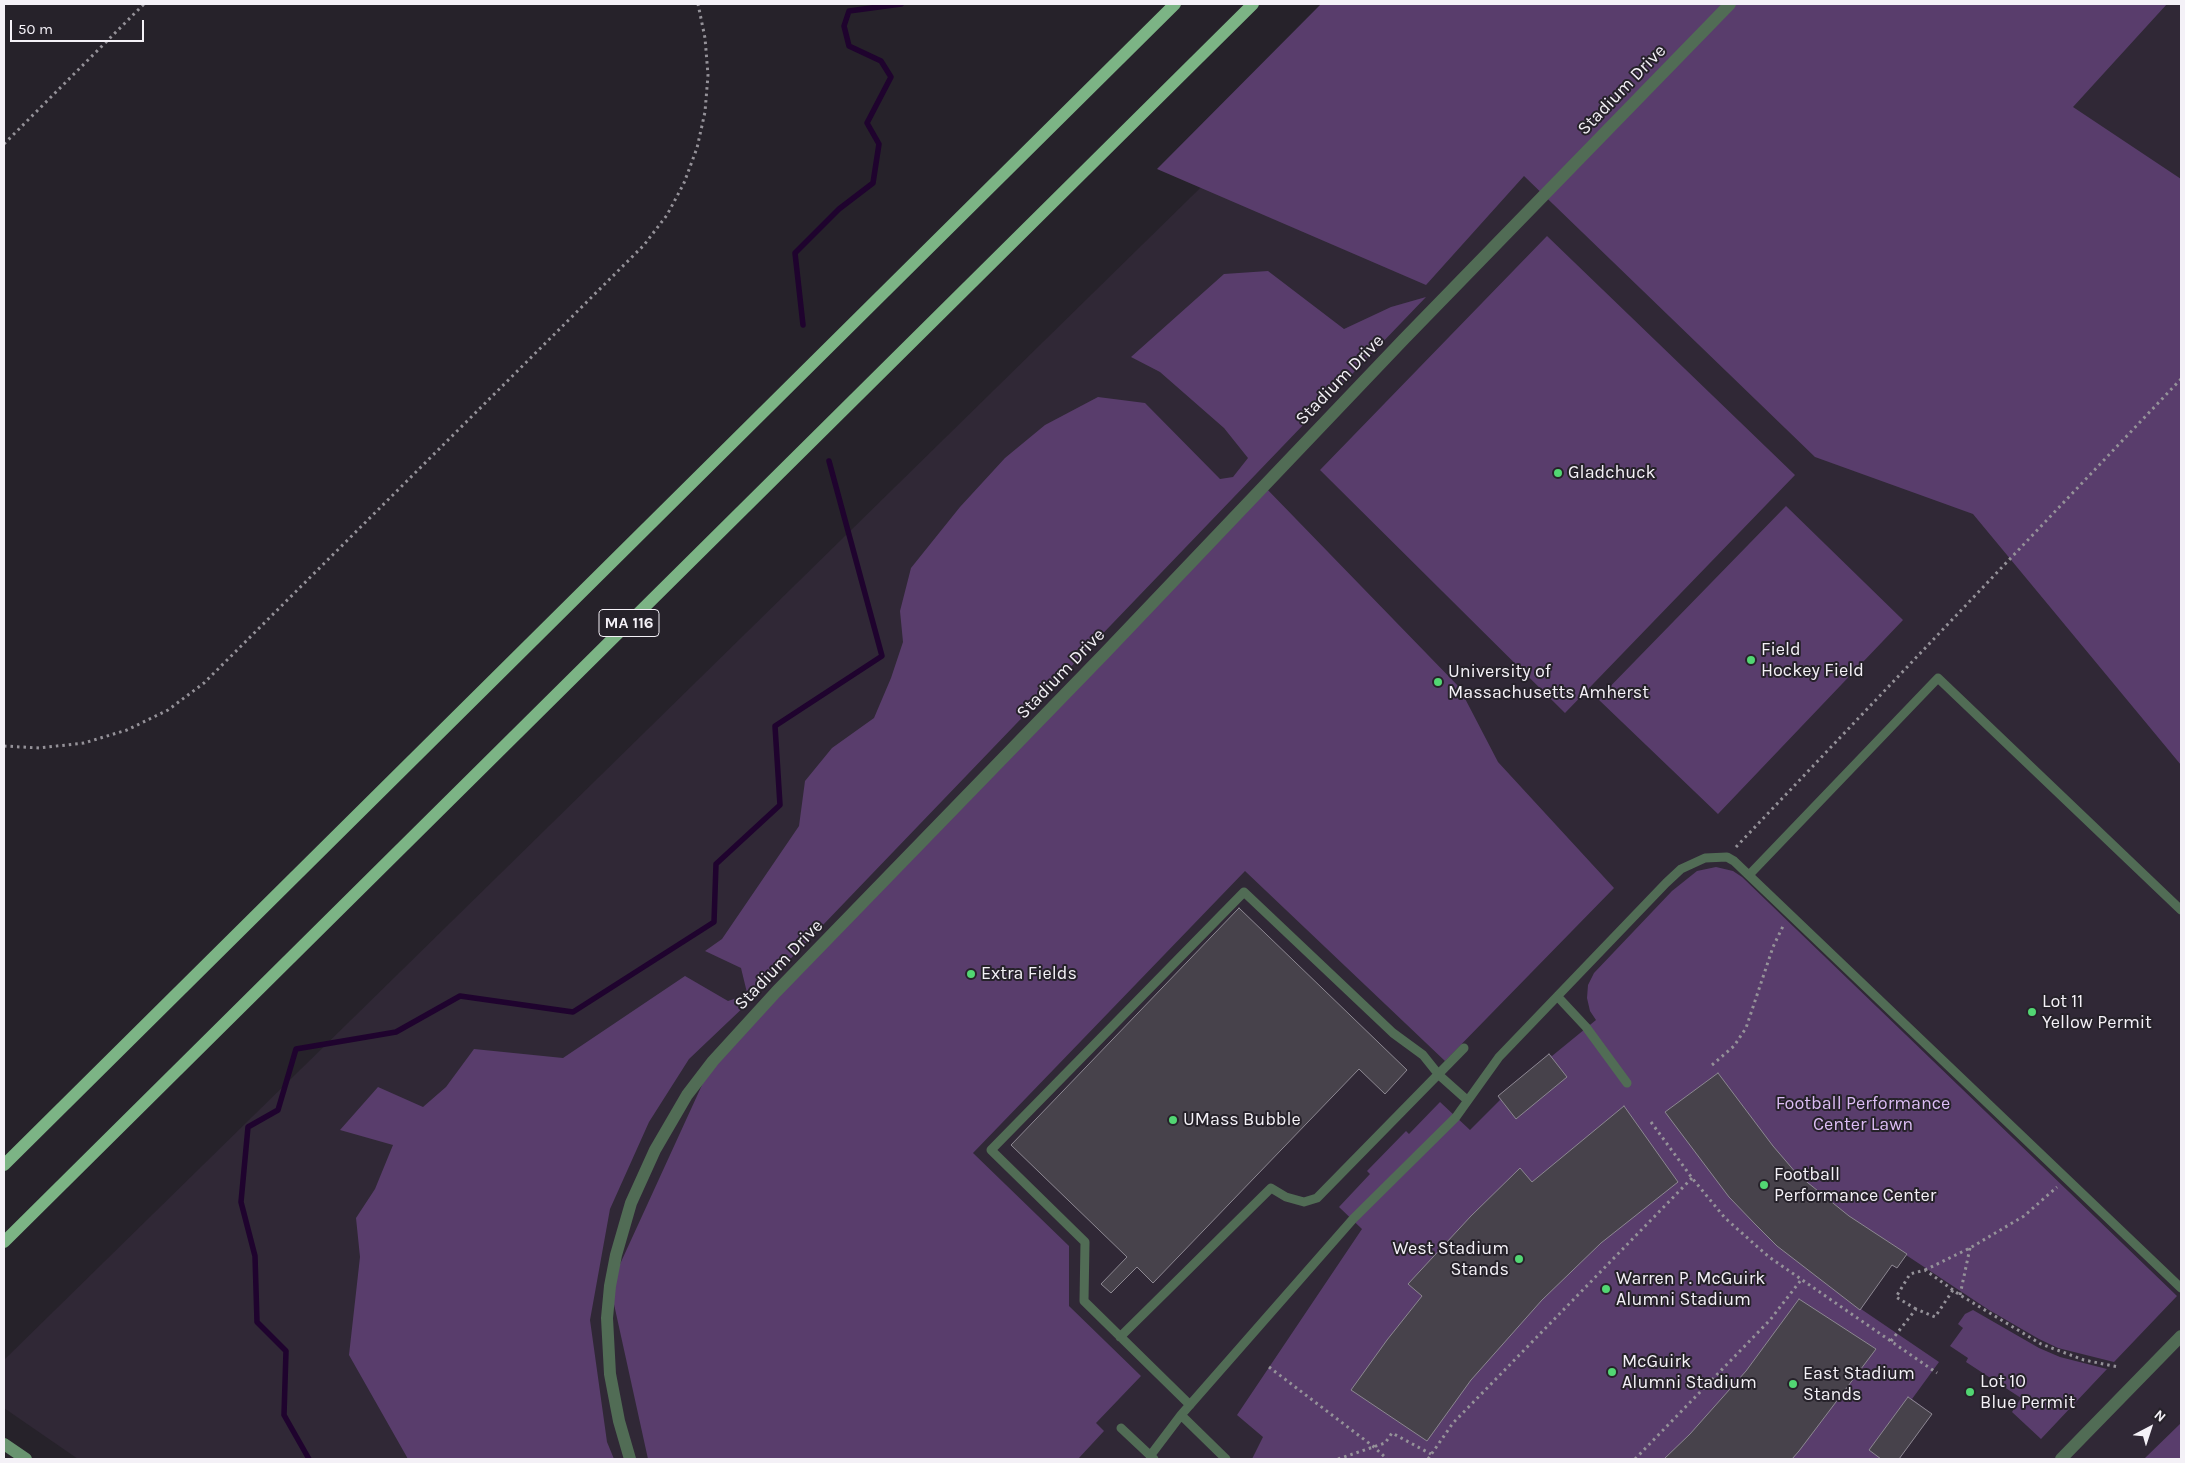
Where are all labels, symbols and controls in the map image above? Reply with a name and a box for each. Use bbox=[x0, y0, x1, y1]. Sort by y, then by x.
scale bar bbox=[12, 10, 146, 42]
text: 50 m bbox=[18, 20, 53, 38]
street label: Stadium Drive bbox=[1573, 40, 1671, 140]
street label: Stadium Drive bbox=[1291, 330, 1389, 430]
place label: Gladchuck bbox=[1568, 462, 1656, 484]
marker: Gladchuck bbox=[1552, 467, 1564, 479]
road number: MA 116 bbox=[599, 610, 659, 636]
street label: Stadium Drive bbox=[1012, 624, 1110, 724]
place label: Field Hockey Field bbox=[1761, 639, 1864, 682]
marker: Field Hockey Field bbox=[1745, 654, 1757, 666]
place label: University of Massachusetts Amherst bbox=[1448, 661, 1649, 704]
marker: University of Massachusetts Amherst bbox=[1432, 676, 1444, 688]
street label: Stadium Drive bbox=[730, 915, 828, 1015]
place label: Extra Fields bbox=[981, 963, 1077, 985]
marker: Extra Fields bbox=[965, 968, 977, 980]
place label: Lot 11 Yellow Permit bbox=[2042, 991, 2152, 1034]
marker: Lot 11 Yellow Permit bbox=[2026, 1006, 2038, 1018]
park label: Football Performance Center Lawn bbox=[1776, 1093, 1950, 1136]
place label: UMass Bubble bbox=[1183, 1109, 1301, 1131]
marker: UMass Bubble bbox=[1167, 1114, 1179, 1126]
place label: Football Performance Center bbox=[1774, 1164, 1936, 1206]
marker: Football Performance Center bbox=[1758, 1179, 1770, 1191]
place label: West Stadium Stands bbox=[1392, 1238, 1509, 1280]
marker: West Stadium Stands bbox=[1513, 1253, 1525, 1265]
place label: Warren P. McGuirk Alumni Stadium bbox=[1616, 1268, 1765, 1310]
marker: Warren P. McGuirk Alumni Stadium bbox=[1600, 1283, 1612, 1295]
place label: McGuirk Alumni Stadium bbox=[1622, 1351, 1757, 1394]
place label: East Stadium Stands bbox=[1803, 1363, 1915, 1406]
marker: McGuirk Alumni Stadium bbox=[1606, 1366, 1618, 1378]
place label: Lot 10 Blue Permit bbox=[1980, 1371, 2075, 1414]
marker: East Stadium Stands bbox=[1787, 1378, 1799, 1390]
marker: Lot 10 Blue Permit bbox=[1964, 1386, 1976, 1398]
north arrow bbox=[2125, 1403, 2175, 1453]
text: N bbox=[2151, 1406, 2169, 1426]

